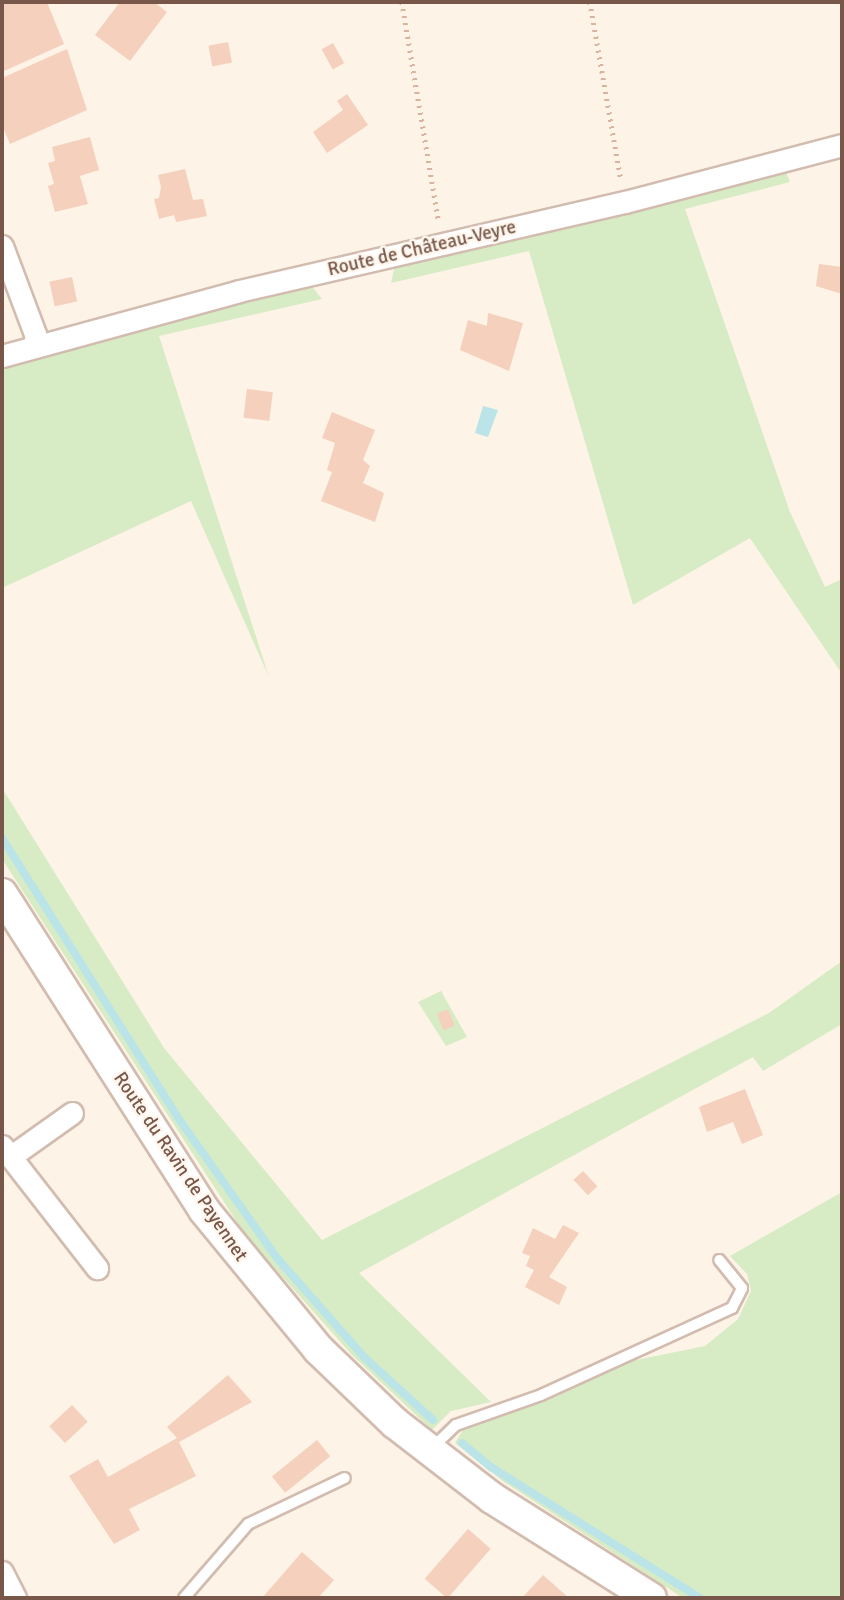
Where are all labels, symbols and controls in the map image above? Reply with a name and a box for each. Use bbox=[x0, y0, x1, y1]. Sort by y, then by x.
street label: Route de Château-Veyre bbox=[325, 216, 519, 282]
street label: Route du Ravin de Payennet bbox=[108, 1068, 252, 1266]

